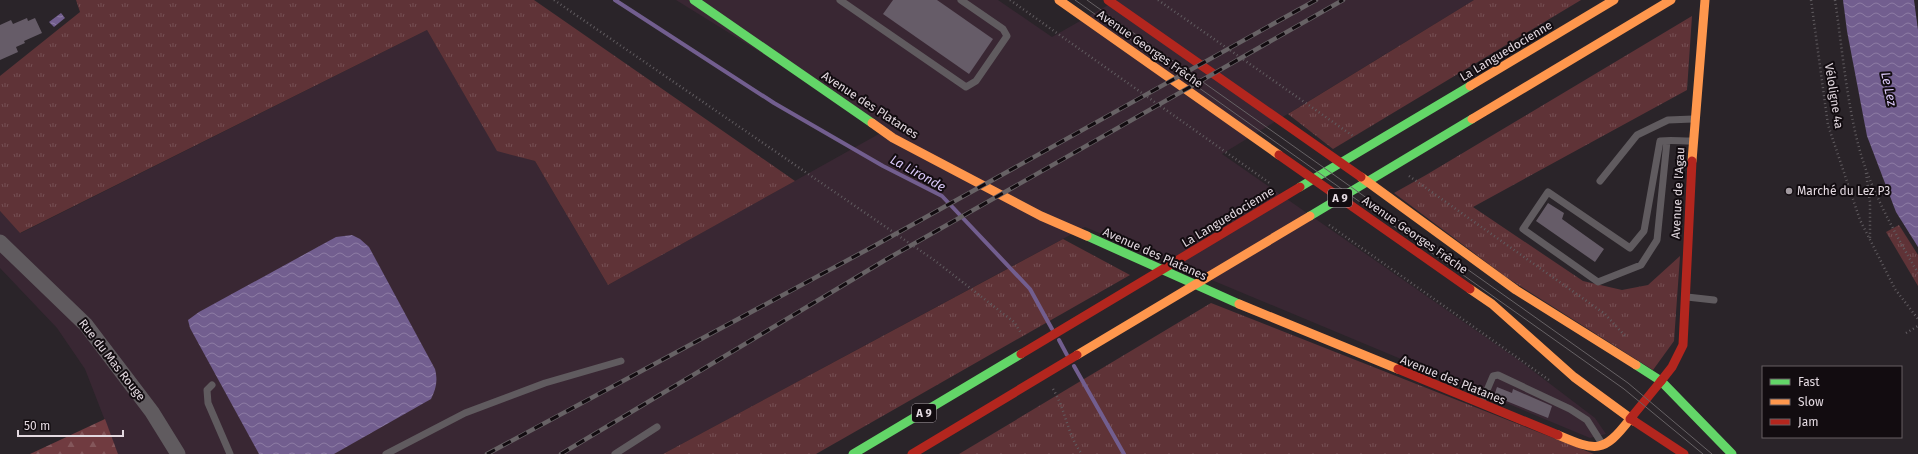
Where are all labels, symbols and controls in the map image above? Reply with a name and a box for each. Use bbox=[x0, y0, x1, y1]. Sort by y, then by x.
street label: Avenue Georges Frêche bbox=[1095, 7, 1205, 91]
street label: La Languedocienne bbox=[1457, 18, 1555, 84]
street label: Véloligne 4a bbox=[1822, 62, 1846, 130]
street label: Avenue des Platanes bbox=[819, 69, 921, 142]
water label: Le Lez bbox=[1878, 71, 1900, 108]
street label: Avenue de l'Agau bbox=[1669, 147, 1687, 239]
water label: La Lironde bbox=[888, 152, 948, 194]
street label: La Languedocienne bbox=[1179, 184, 1277, 250]
place label: Marché du Lez P3 bbox=[1797, 184, 1890, 198]
marker: Marché du Lez P3 bbox=[1784, 186, 1794, 196]
road number: A 9 bbox=[1328, 189, 1352, 207]
street label: Avenue Georges Frêche bbox=[1360, 193, 1470, 277]
street label: Avenue des Platanes bbox=[1101, 225, 1210, 283]
street label: Rue du Mas Rouge bbox=[76, 316, 148, 404]
street label: Avenue des Platanes bbox=[1398, 352, 1508, 408]
legend bbox=[1762, 366, 1902, 438]
text: Fast bbox=[1798, 375, 1820, 389]
text: Slow bbox=[1798, 395, 1824, 409]
road number: A 9 bbox=[912, 404, 936, 422]
scale bar bbox=[18, 412, 123, 438]
text: Jam bbox=[1798, 415, 1818, 429]
text: 50 m bbox=[24, 419, 50, 433]

